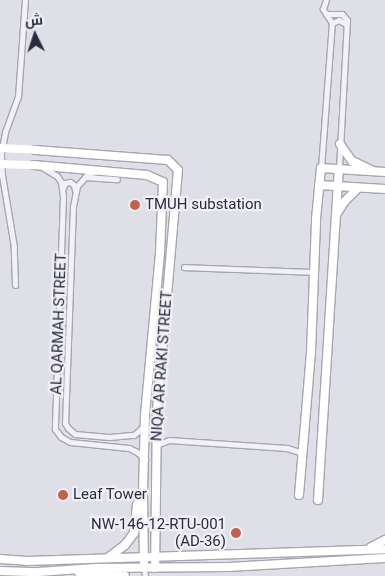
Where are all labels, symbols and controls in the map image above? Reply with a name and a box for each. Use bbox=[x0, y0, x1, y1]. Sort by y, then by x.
north arrow bbox=[10, 10, 60, 60]
text: ش bbox=[24, 11, 43, 29]
place label: TMUH substation bbox=[145, 196, 262, 214]
marker: TMUH substation bbox=[129, 199, 141, 211]
street label: AL QARMAH STREET bbox=[48, 253, 70, 395]
street label: NIQA AR RAKI STREET bbox=[148, 290, 176, 442]
place label: Leaf Tower bbox=[73, 486, 147, 504]
marker: Leaf Tower bbox=[57, 489, 69, 501]
place label: NW-146-12-RTU-001 (AD-36) bbox=[91, 515, 226, 550]
marker: NW-146-12-RTU-001 (AD-36) bbox=[230, 527, 242, 539]

